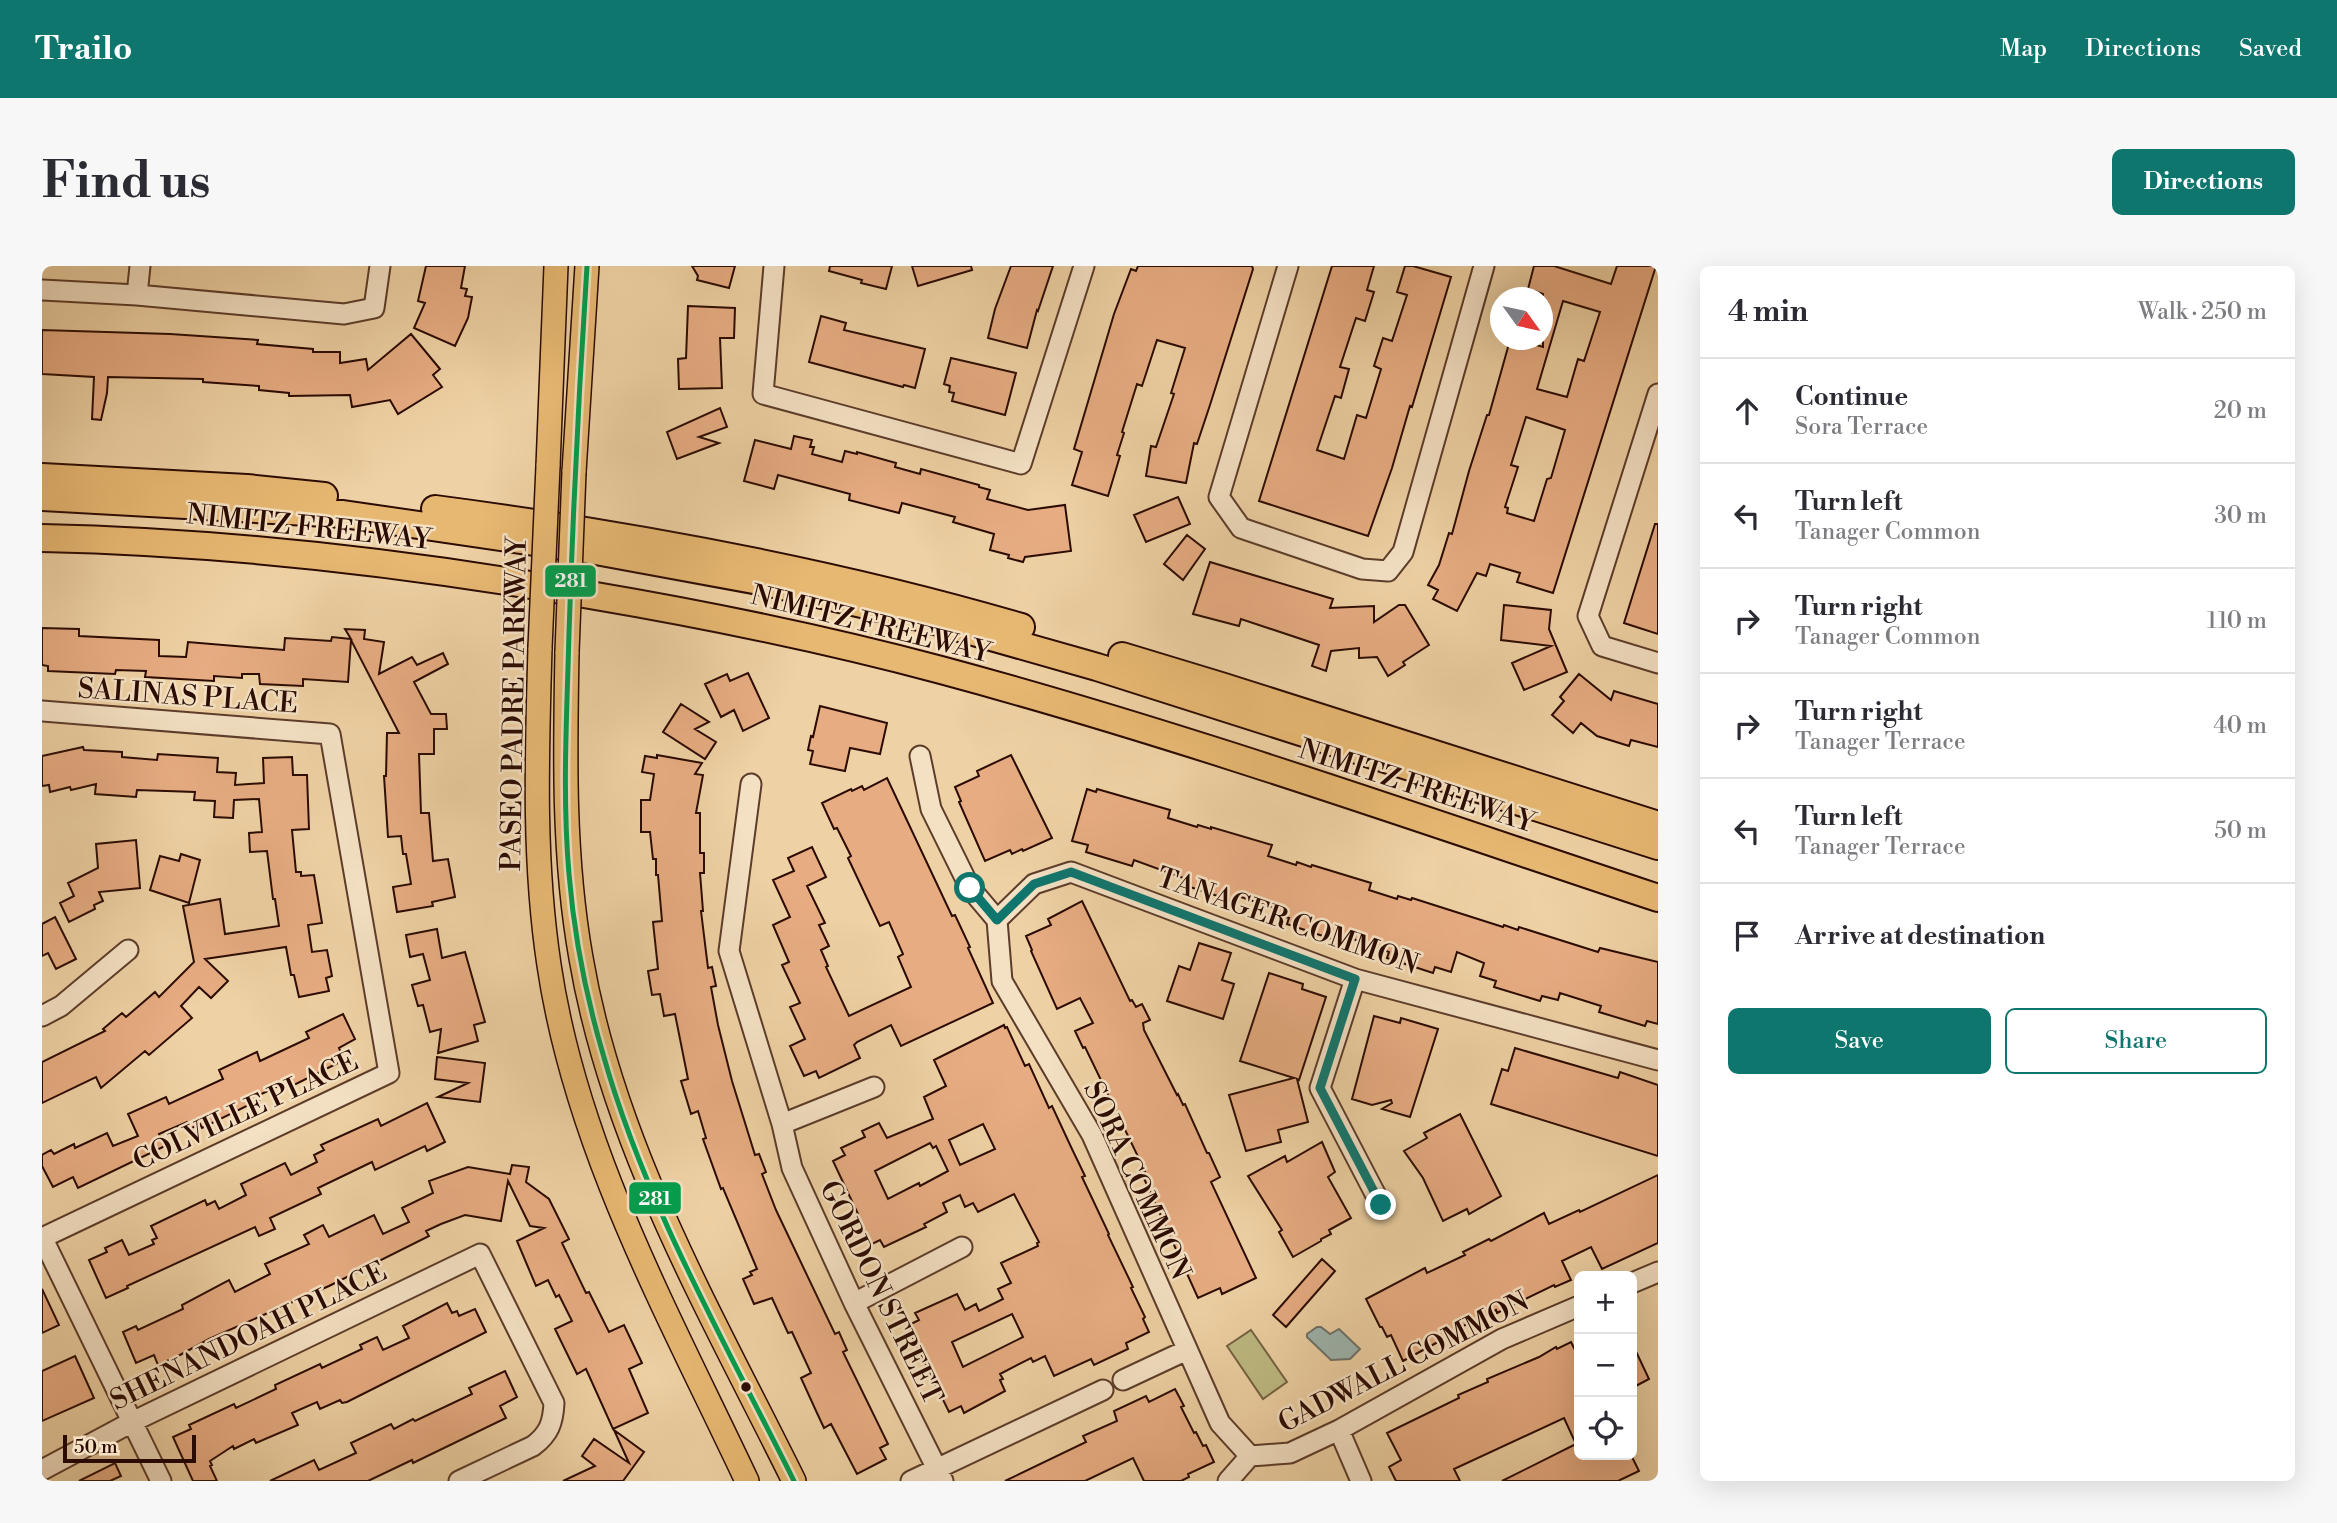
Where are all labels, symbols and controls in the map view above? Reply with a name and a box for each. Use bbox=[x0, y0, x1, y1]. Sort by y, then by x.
text: Trailo bbox=[35, 29, 132, 70]
text: Map bbox=[2000, 34, 2047, 64]
text: Directions bbox=[2085, 34, 2201, 64]
text: Saved bbox=[2239, 34, 2302, 64]
button: Directions bbox=[2112, 149, 2295, 215]
text: Find us bbox=[42, 152, 211, 213]
north arrow bbox=[1490, 287, 1553, 350]
text: 4 min bbox=[1728, 293, 1808, 331]
text: Walk · 250 m bbox=[2138, 298, 2267, 326]
text: Continue bbox=[1795, 381, 1908, 413]
icon: ahead bbox=[1728, 392, 1766, 430]
text: 20 m bbox=[2214, 397, 2267, 425]
text: Sora Terrace bbox=[1795, 413, 1928, 441]
text: Turn left bbox=[1795, 486, 1903, 518]
street label: NIMITZ FREEWAY bbox=[185, 497, 435, 558]
icon: left bbox=[1728, 497, 1766, 535]
text: 30 m bbox=[2214, 502, 2267, 530]
text: Tanager Common bbox=[1795, 518, 1980, 546]
street label: PASEO PADRE PARKWAY bbox=[494, 535, 535, 872]
line badge: 281 bbox=[544, 564, 597, 598]
text: 281 bbox=[555, 569, 587, 593]
street label: NIMITZ FREEWAY bbox=[747, 578, 996, 672]
text: Turn right bbox=[1795, 591, 1923, 623]
icon: right bbox=[1728, 602, 1766, 640]
text: 110 m bbox=[2207, 607, 2267, 635]
text: Tanager Common bbox=[1795, 623, 1980, 651]
street label: SALINAS PLACE bbox=[77, 671, 299, 722]
text: Turn right bbox=[1795, 696, 1923, 728]
icon: right bbox=[1728, 707, 1766, 745]
text: 40 m bbox=[2213, 712, 2267, 740]
text: Tanager Terrace bbox=[1795, 728, 1966, 756]
street label: NIMITZ FREEWAY bbox=[1294, 732, 1540, 842]
text: Turn left bbox=[1795, 801, 1903, 833]
icon: left bbox=[1728, 812, 1766, 850]
text: 50 m bbox=[2214, 817, 2267, 845]
text: Tanager Terrace bbox=[1795, 833, 1966, 861]
street label: TANAGER COMMON bbox=[1152, 860, 1423, 983]
route start bbox=[954, 872, 985, 903]
icon: arrive bbox=[1728, 917, 1766, 955]
text: Arrive at destination bbox=[1795, 920, 2045, 952]
button: Save bbox=[1728, 1008, 1991, 1074]
button: Share bbox=[2005, 1008, 2267, 1074]
street label: COLVILLE PLACE bbox=[127, 1044, 364, 1179]
street label: SORA COMMON bbox=[1075, 1076, 1198, 1285]
street label: GORDON STREET bbox=[811, 1175, 950, 1410]
line badge: 281 bbox=[628, 1181, 682, 1215]
text: 281 bbox=[639, 1187, 671, 1211]
route end bbox=[1365, 1189, 1396, 1220]
street label: SHENANDOAH PLACE bbox=[105, 1254, 393, 1419]
map controls bbox=[1574, 1271, 1637, 1460]
button: + bbox=[1574, 1271, 1637, 1334]
street label: GADWALL COMMON bbox=[1272, 1284, 1535, 1441]
button: − bbox=[1574, 1334, 1637, 1397]
unlabelled marker bbox=[739, 1380, 753, 1394]
button: locate bbox=[1574, 1397, 1637, 1460]
scale bar bbox=[63, 1432, 196, 1464]
text: 50 m bbox=[74, 1435, 118, 1459]

